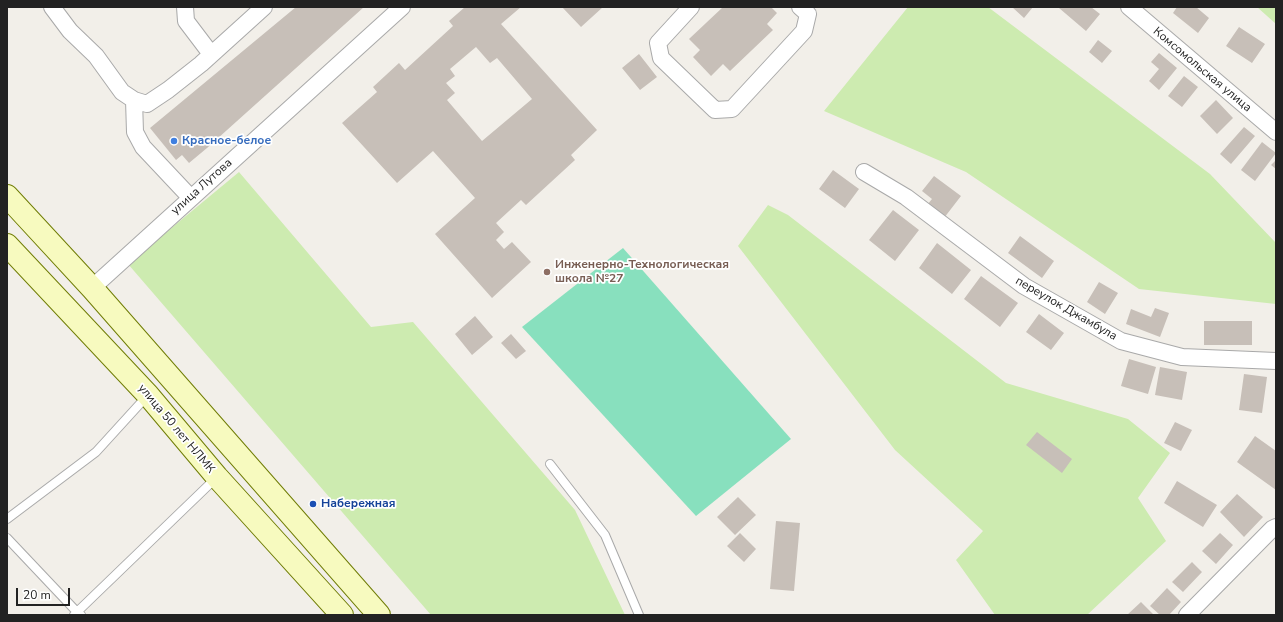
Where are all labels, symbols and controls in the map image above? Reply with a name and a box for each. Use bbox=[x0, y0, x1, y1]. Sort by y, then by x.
street label: Комсомольская улица bbox=[1150, 25, 1254, 115]
place label: Красное-белое bbox=[182, 134, 271, 148]
marker: Красное-белое bbox=[169, 136, 179, 146]
street label: улица Лутова bbox=[169, 156, 235, 218]
place label: Инженерно-Технологическая школа №27 bbox=[555, 258, 729, 286]
marker: Инженерно-Технологическая школа №27 bbox=[542, 267, 552, 277]
street label: переулок Джамбула bbox=[1013, 274, 1119, 344]
street label: улица 50 лет НЛМК bbox=[135, 382, 217, 476]
place label: Набережная bbox=[321, 497, 395, 511]
marker: Набережная bbox=[308, 499, 318, 509]
scale bar bbox=[18, 580, 72, 606]
text: 20 m bbox=[23, 587, 51, 603]

